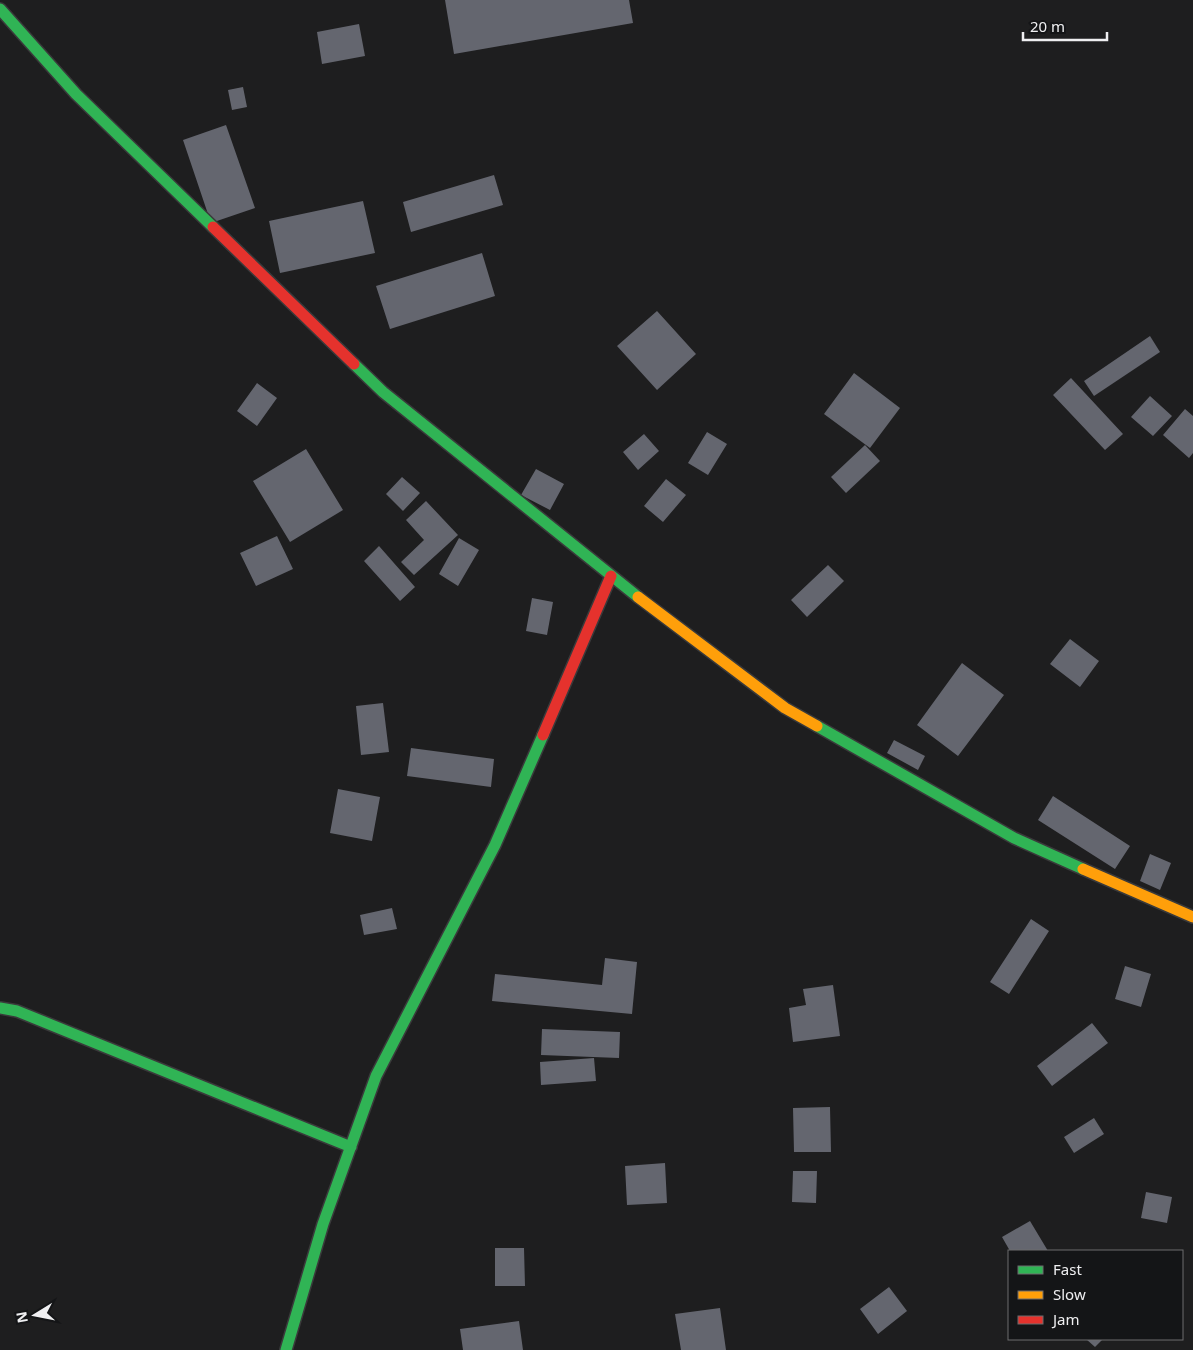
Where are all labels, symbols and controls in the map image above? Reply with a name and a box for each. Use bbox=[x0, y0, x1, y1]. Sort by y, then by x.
scale bar bbox=[1023, 10, 1107, 42]
text: 20 m bbox=[1030, 16, 1065, 36]
legend bbox=[1008, 1250, 1183, 1340]
text: Fast bbox=[1053, 1259, 1082, 1279]
text: Slow bbox=[1053, 1284, 1086, 1304]
north arrow bbox=[10, 1290, 60, 1340]
text: Jam bbox=[1051, 1309, 1080, 1329]
text: N bbox=[11, 1310, 32, 1325]

